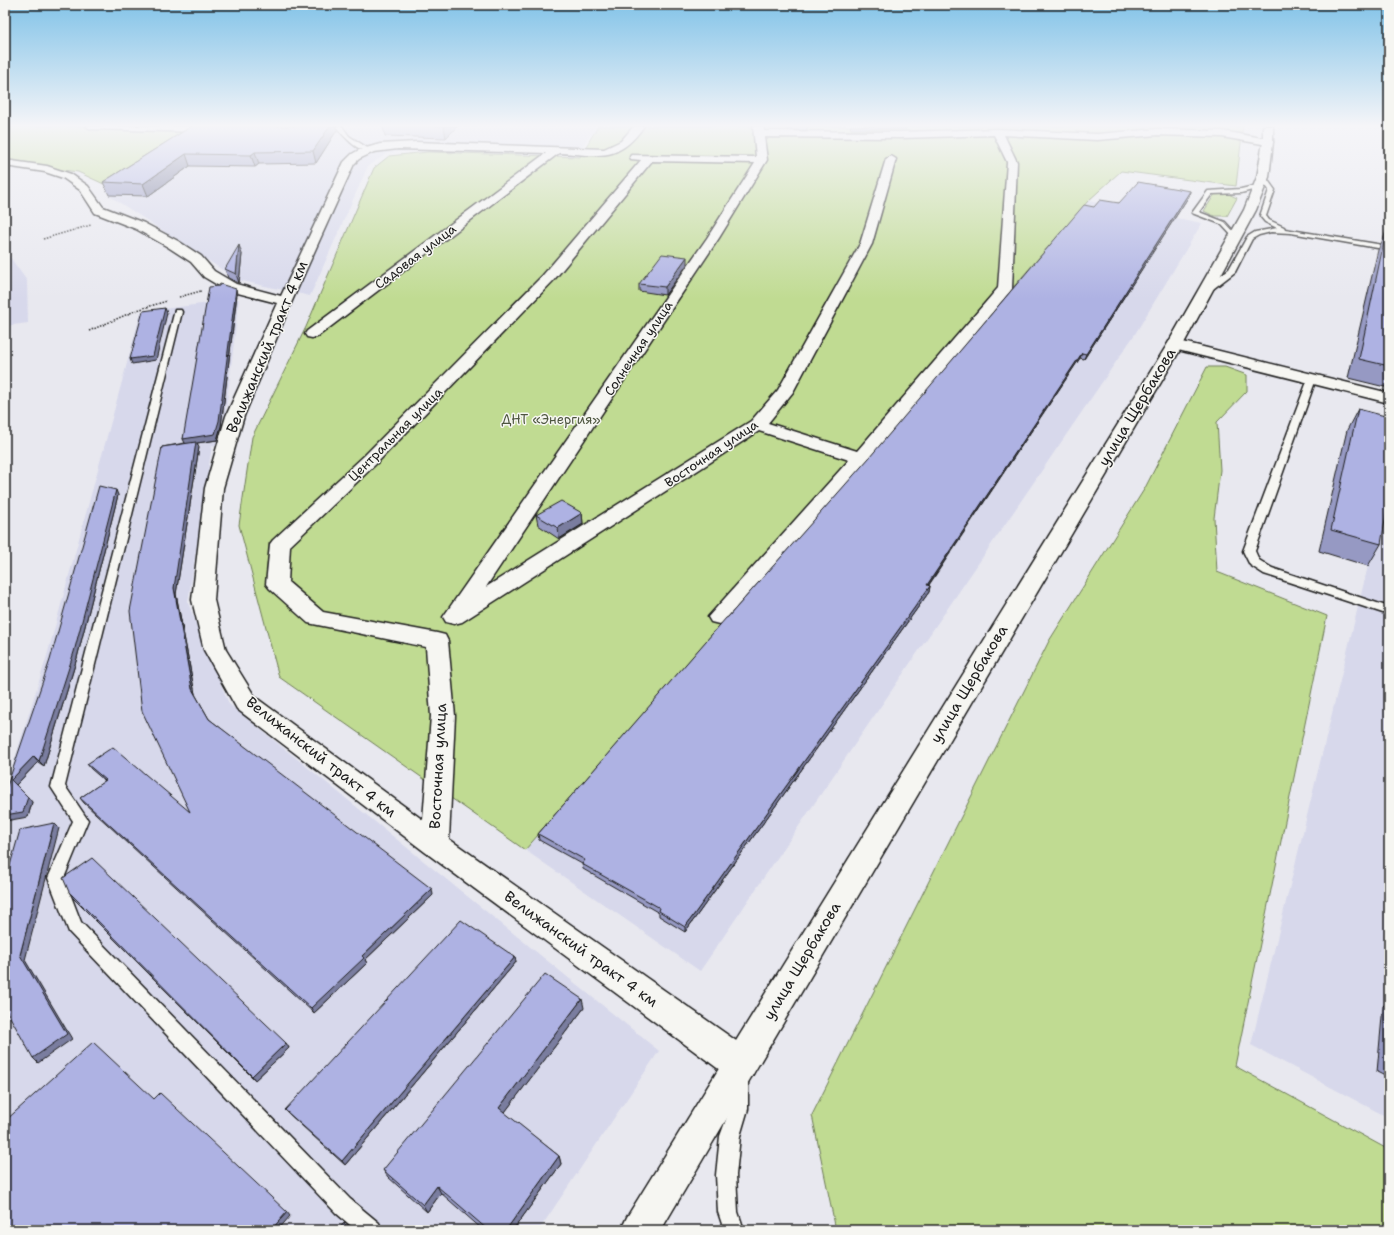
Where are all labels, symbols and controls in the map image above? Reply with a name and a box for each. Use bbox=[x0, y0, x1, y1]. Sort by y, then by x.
street label: Садовая улица bbox=[371, 220, 459, 293]
street label: Велижанский тракт 4 км bbox=[222, 258, 313, 436]
street label: Солнечная улица bbox=[600, 298, 676, 399]
street label: улица Щербакова bbox=[1094, 344, 1181, 470]
street label: Центральная улица bbox=[345, 384, 446, 485]
park label: ДНТ «Энергия» bbox=[502, 411, 600, 428]
street label: Восточная улица bbox=[661, 416, 761, 491]
street label: улица Щербакова bbox=[926, 621, 1013, 747]
street label: Велижанский тракт 4 км bbox=[242, 692, 400, 822]
street label: Восточная улица bbox=[425, 702, 451, 829]
street label: Велижанский тракт 4 км bbox=[500, 886, 662, 1012]
street label: улица Щербакова bbox=[759, 898, 846, 1024]

